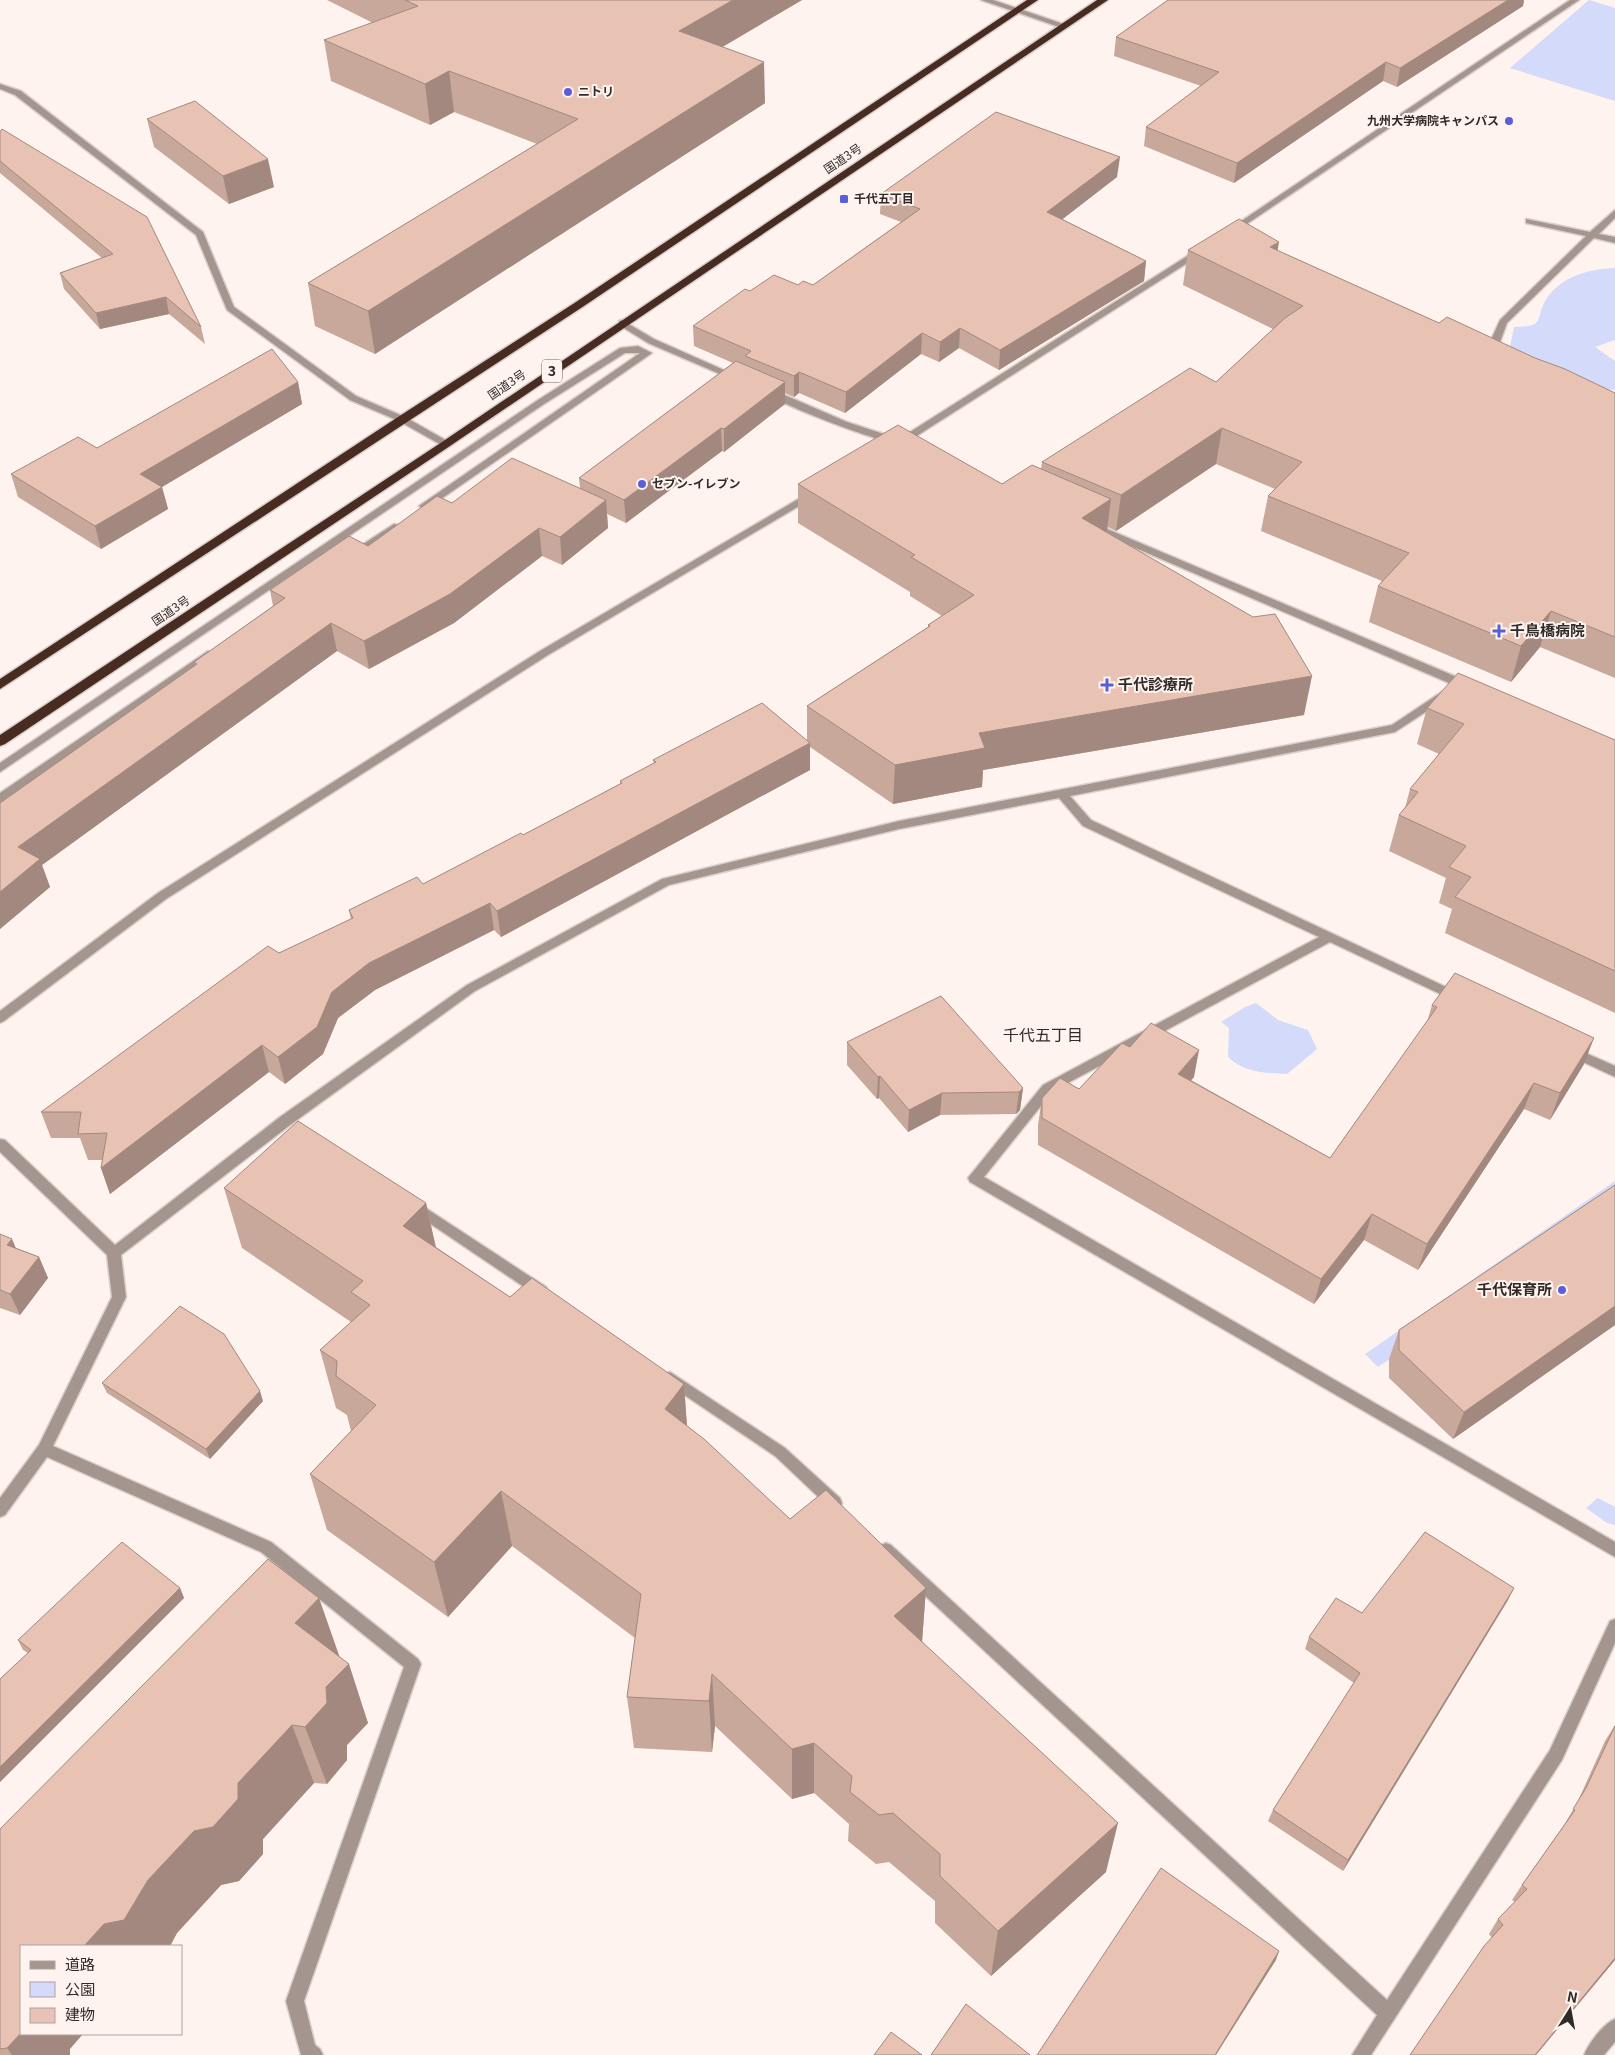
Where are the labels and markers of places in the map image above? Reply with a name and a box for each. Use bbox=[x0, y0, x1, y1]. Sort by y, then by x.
place label: ニトリ bbox=[578, 82, 614, 99]
marker: ニトリ bbox=[562, 86, 574, 98]
place label: 九州大学病院キャンパス bbox=[1367, 111, 1499, 128]
marker: 九州大学病院キャンパス bbox=[1503, 115, 1515, 127]
place label: 千代五丁目 bbox=[854, 189, 914, 206]
marker: 千代五丁目 bbox=[838, 193, 850, 205]
place label: セブン-イレブン bbox=[652, 474, 740, 491]
marker: セブン-イレブン bbox=[636, 478, 648, 490]
place label: 千鳥橋病院 bbox=[1510, 619, 1585, 640]
marker: 千鳥橋病院 bbox=[1492, 624, 1506, 638]
place label: 千代診療所 bbox=[1118, 673, 1193, 694]
marker: 千代診療所 bbox=[1100, 678, 1114, 692]
place label: 千代保育所 bbox=[1477, 1278, 1552, 1299]
marker: 千代保育所 bbox=[1556, 1284, 1568, 1296]

